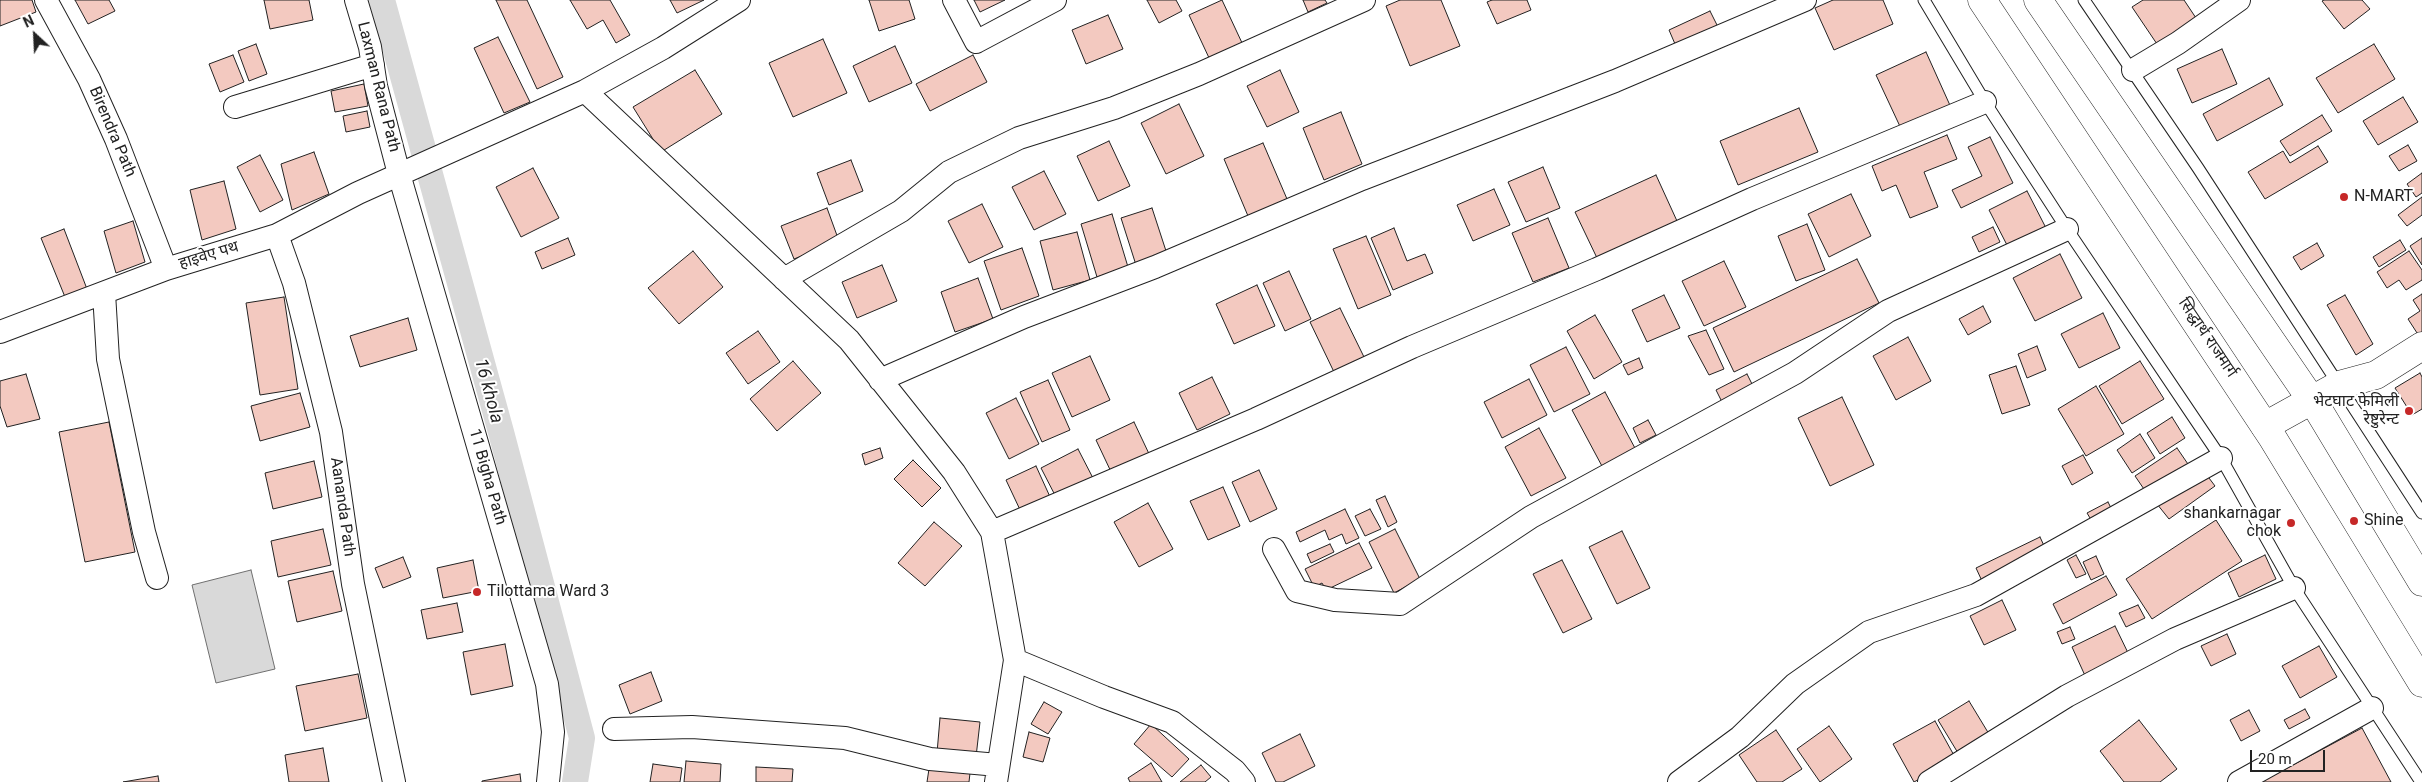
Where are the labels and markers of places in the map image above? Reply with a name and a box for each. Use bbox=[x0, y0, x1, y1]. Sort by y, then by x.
place label: N-MART bbox=[2354, 187, 2413, 207]
marker: N-MART bbox=[2338, 191, 2350, 203]
place label: भेटघाट फेमिली रेष्टुरेन्ट bbox=[2313, 392, 2399, 430]
marker: भेटघाट फेमिली रेष्टुरेन्ट bbox=[2403, 405, 2415, 417]
place label: shankarnagar chok bbox=[2184, 504, 2281, 542]
place label: Shine bbox=[2364, 511, 2404, 531]
marker: Shine bbox=[2348, 515, 2360, 527]
marker: shankarnagar chok bbox=[2285, 517, 2297, 529]
place label: Tilottama Ward 3 bbox=[487, 582, 609, 602]
marker: Tilottama Ward 3 bbox=[471, 586, 483, 598]

